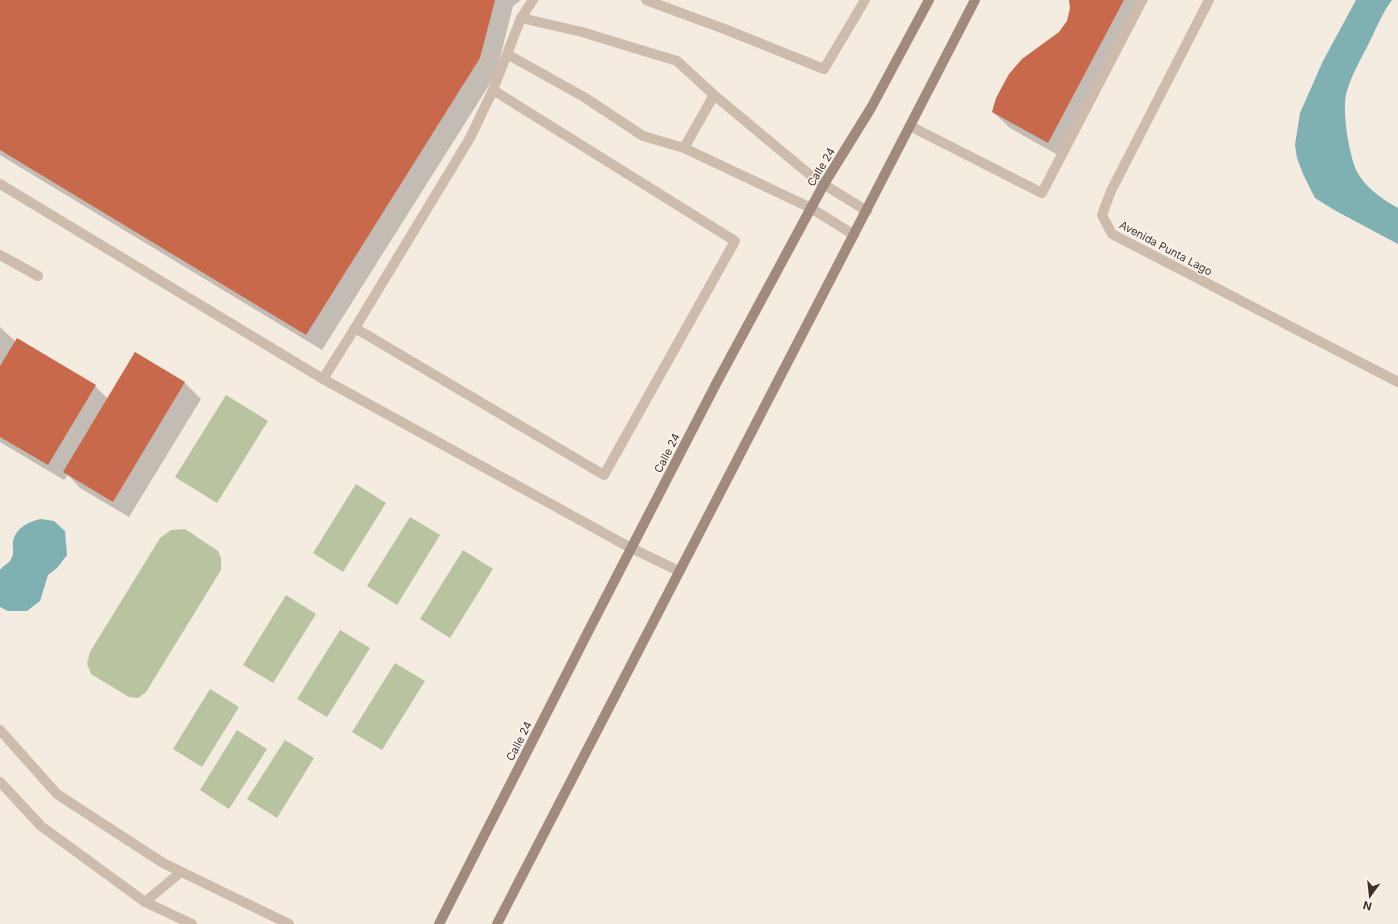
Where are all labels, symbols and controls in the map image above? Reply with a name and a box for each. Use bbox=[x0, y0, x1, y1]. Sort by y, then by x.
street label: Calle 24 bbox=[804, 145, 838, 189]
street label: Avenida Punta Lago bbox=[1117, 218, 1215, 279]
street label: Calle 24 bbox=[651, 431, 683, 475]
street label: Calle 24 bbox=[503, 719, 535, 763]
north arrow bbox=[1350, 876, 1390, 916]
text: N bbox=[1362, 898, 1373, 914]

